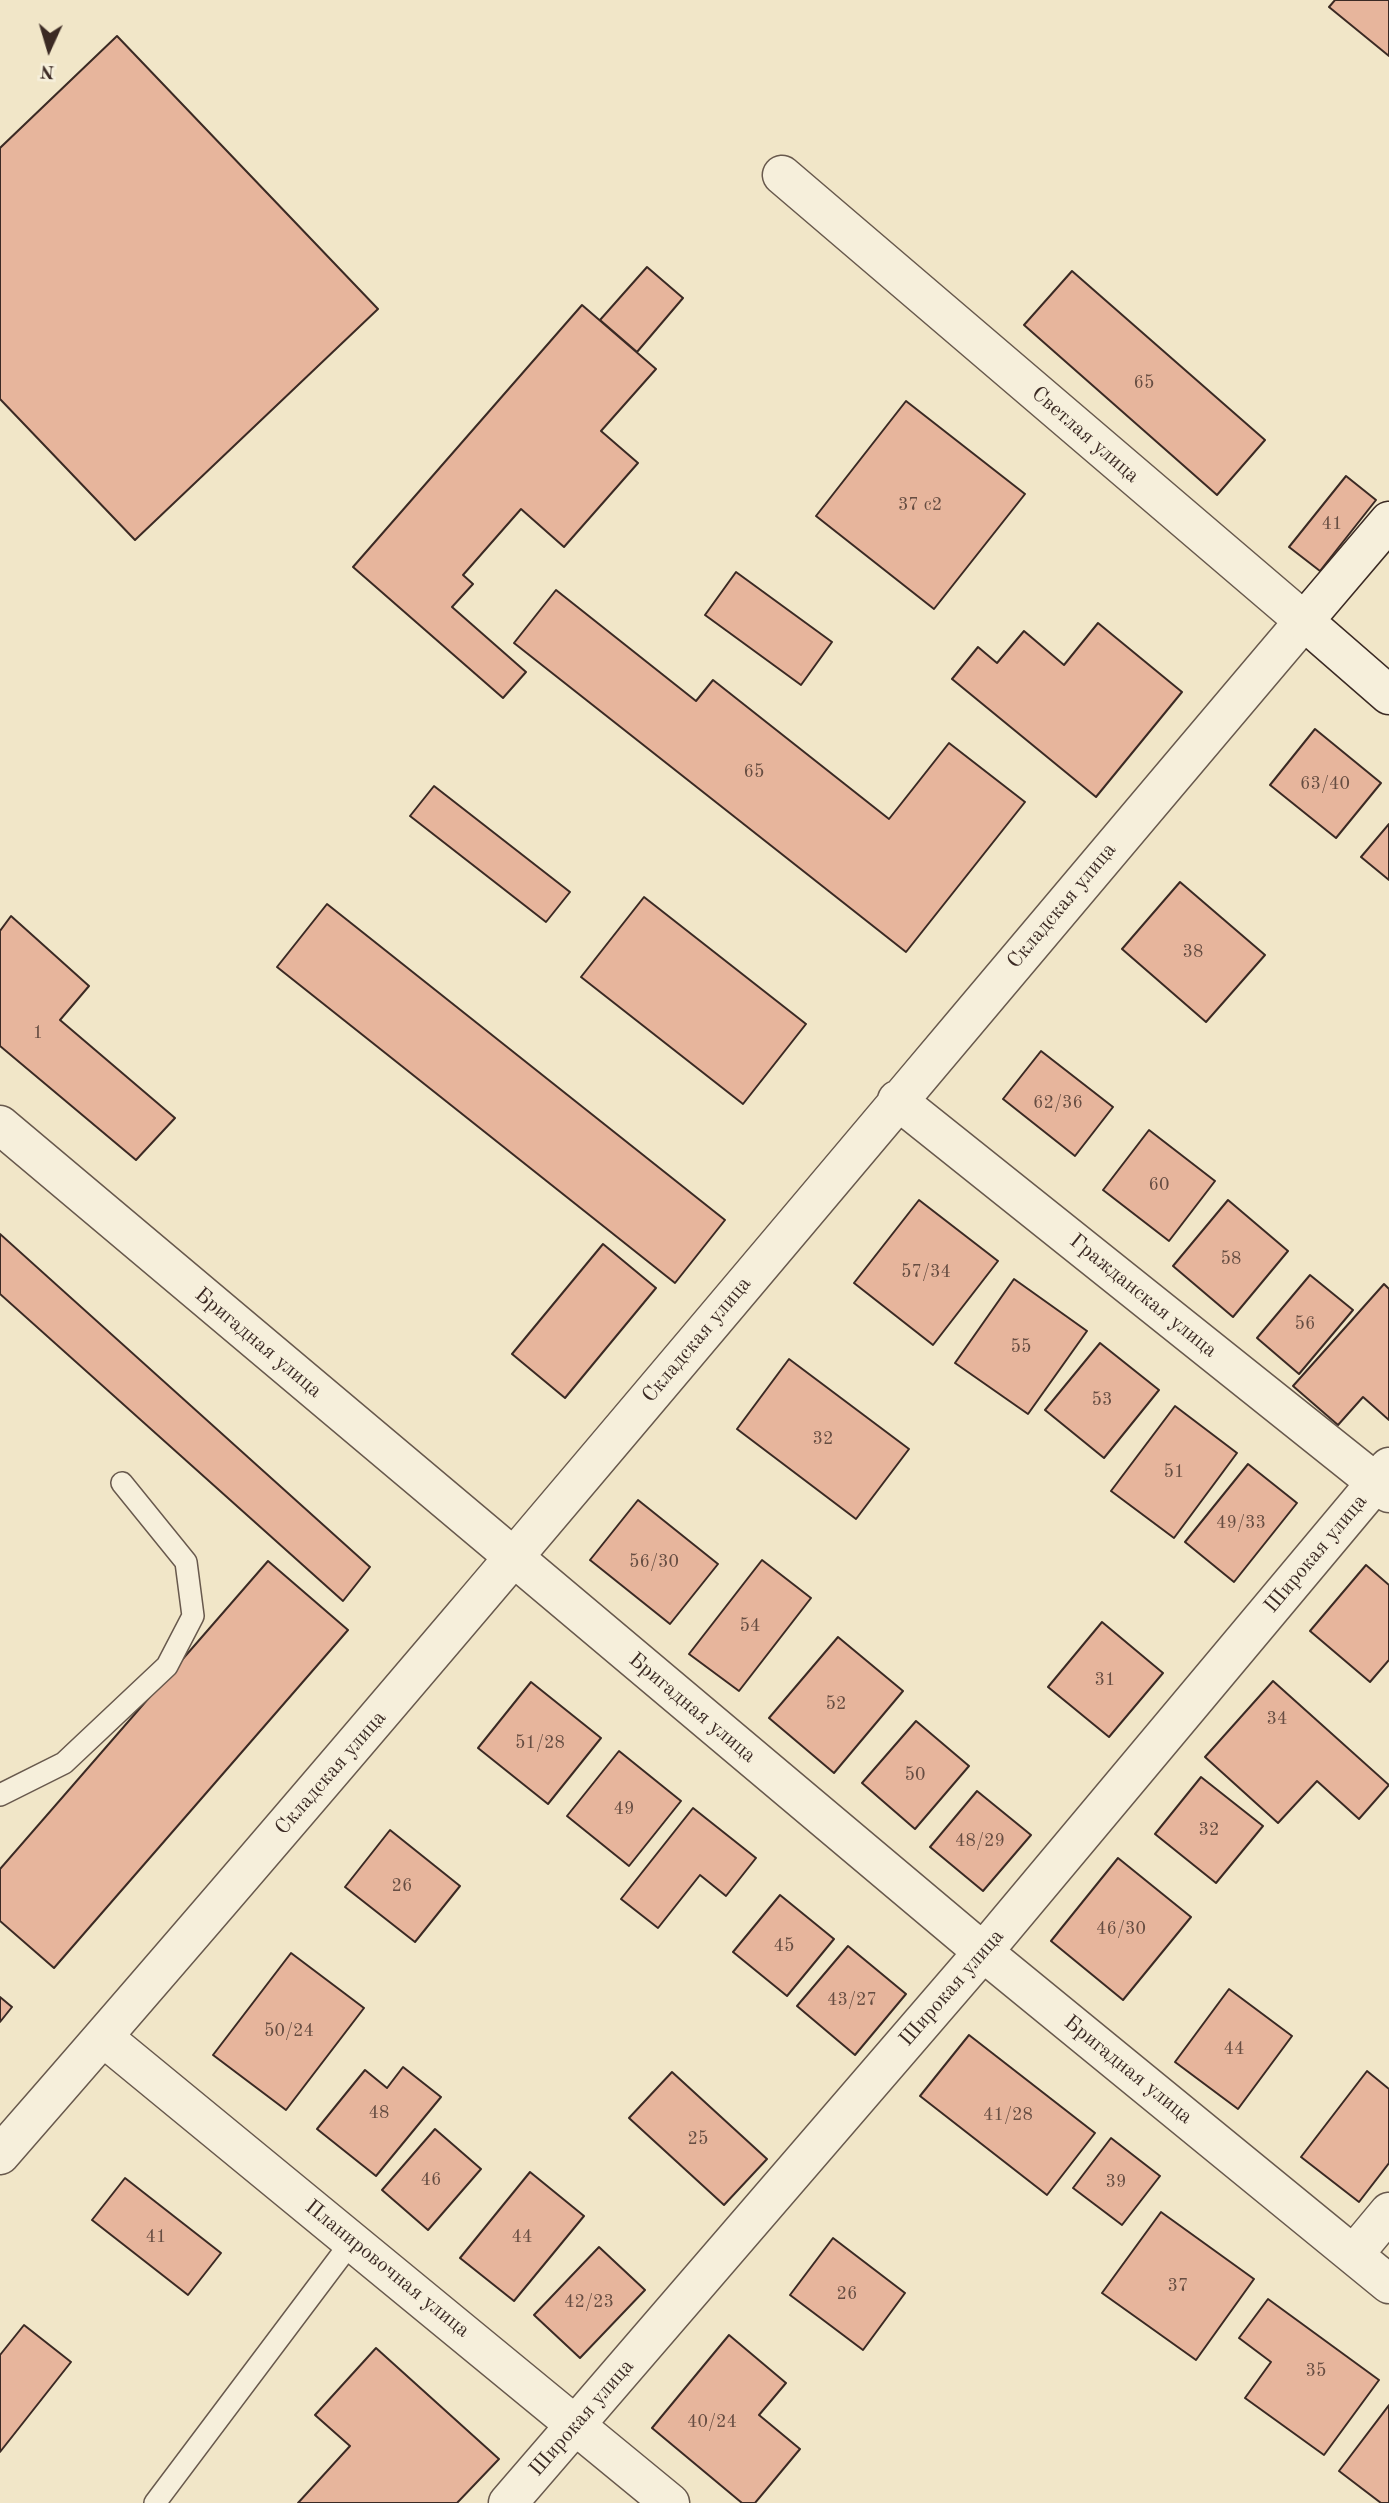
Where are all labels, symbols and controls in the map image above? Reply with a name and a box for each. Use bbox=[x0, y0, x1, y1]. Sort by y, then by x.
north arrow bbox=[14, 14, 84, 84]
text: N bbox=[40, 60, 55, 80]
house number: 65 bbox=[1134, 372, 1154, 394]
street label: Светлая улица bbox=[1026, 381, 1144, 489]
house number: 37 с2 bbox=[898, 494, 942, 516]
house number: 41 bbox=[1322, 513, 1342, 535]
house number: 65 bbox=[744, 761, 764, 783]
house number: 63/40 bbox=[1300, 773, 1350, 795]
street label: Складская улица bbox=[1002, 838, 1122, 974]
house number: 38 bbox=[1183, 941, 1203, 963]
house number: 1 bbox=[33, 1022, 43, 1044]
house number: 62/36 bbox=[1033, 1092, 1083, 1114]
house number: 60 bbox=[1149, 1174, 1169, 1196]
street label: Гражданская улица bbox=[1064, 1229, 1222, 1363]
house number: 58 bbox=[1221, 1248, 1241, 1270]
house number: 57/34 bbox=[901, 1261, 951, 1283]
street label: Складская улица bbox=[637, 1272, 757, 1408]
street label: Бригадная улица bbox=[189, 1282, 327, 1404]
house number: 56 bbox=[1295, 1313, 1315, 1335]
house number: 55 bbox=[1011, 1336, 1031, 1358]
house number: 53 bbox=[1092, 1389, 1112, 1411]
house number: 32 bbox=[813, 1428, 833, 1450]
house number: 51 bbox=[1164, 1461, 1184, 1483]
street label: Широкая улица bbox=[1259, 1490, 1373, 1618]
house number: 49/33 bbox=[1216, 1512, 1266, 1534]
house number: 56/30 bbox=[629, 1551, 679, 1573]
house number: 54 bbox=[740, 1615, 760, 1637]
street label: Бригадная улица bbox=[623, 1647, 761, 1769]
house number: 31 bbox=[1095, 1669, 1115, 1691]
house number: 52 bbox=[826, 1693, 846, 1715]
street label: Складская улица bbox=[270, 1706, 392, 1840]
house number: 34 bbox=[1267, 1708, 1287, 1730]
house number: 51/28 bbox=[515, 1732, 565, 1754]
house number: 50 bbox=[905, 1764, 925, 1786]
house number: 49 bbox=[614, 1798, 634, 1820]
house number: 32 bbox=[1199, 1819, 1219, 1841]
house number: 48/29 bbox=[955, 1830, 1005, 1852]
house number: 26 bbox=[392, 1875, 412, 1897]
house number: 46/30 bbox=[1096, 1918, 1146, 1940]
street label: Широкая улица bbox=[894, 1924, 1010, 2052]
house number: 45 bbox=[774, 1935, 794, 1957]
house number: 43/27 bbox=[827, 1989, 877, 2011]
street label: Бригадная улица bbox=[1058, 2010, 1198, 2130]
house number: 50/24 bbox=[264, 2020, 314, 2042]
house number: 44 bbox=[1224, 2038, 1244, 2060]
house number: 48 bbox=[369, 2102, 389, 2124]
house number: 41/28 bbox=[983, 2104, 1033, 2126]
house number: 25 bbox=[688, 2128, 708, 2150]
house number: 46 bbox=[421, 2169, 441, 2191]
house number: 39 bbox=[1106, 2171, 1126, 2193]
street label: Планировочная улица bbox=[299, 2195, 475, 2343]
house number: 41 bbox=[146, 2226, 166, 2248]
house number: 44 bbox=[512, 2226, 532, 2248]
house number: 37 bbox=[1168, 2275, 1188, 2297]
house number: 26 bbox=[837, 2283, 857, 2305]
house number: 42/23 bbox=[564, 2291, 614, 2313]
street label: Широкая улица bbox=[524, 2354, 640, 2482]
house number: 35 bbox=[1306, 2360, 1326, 2382]
house number: 40/24 bbox=[687, 2411, 737, 2433]

